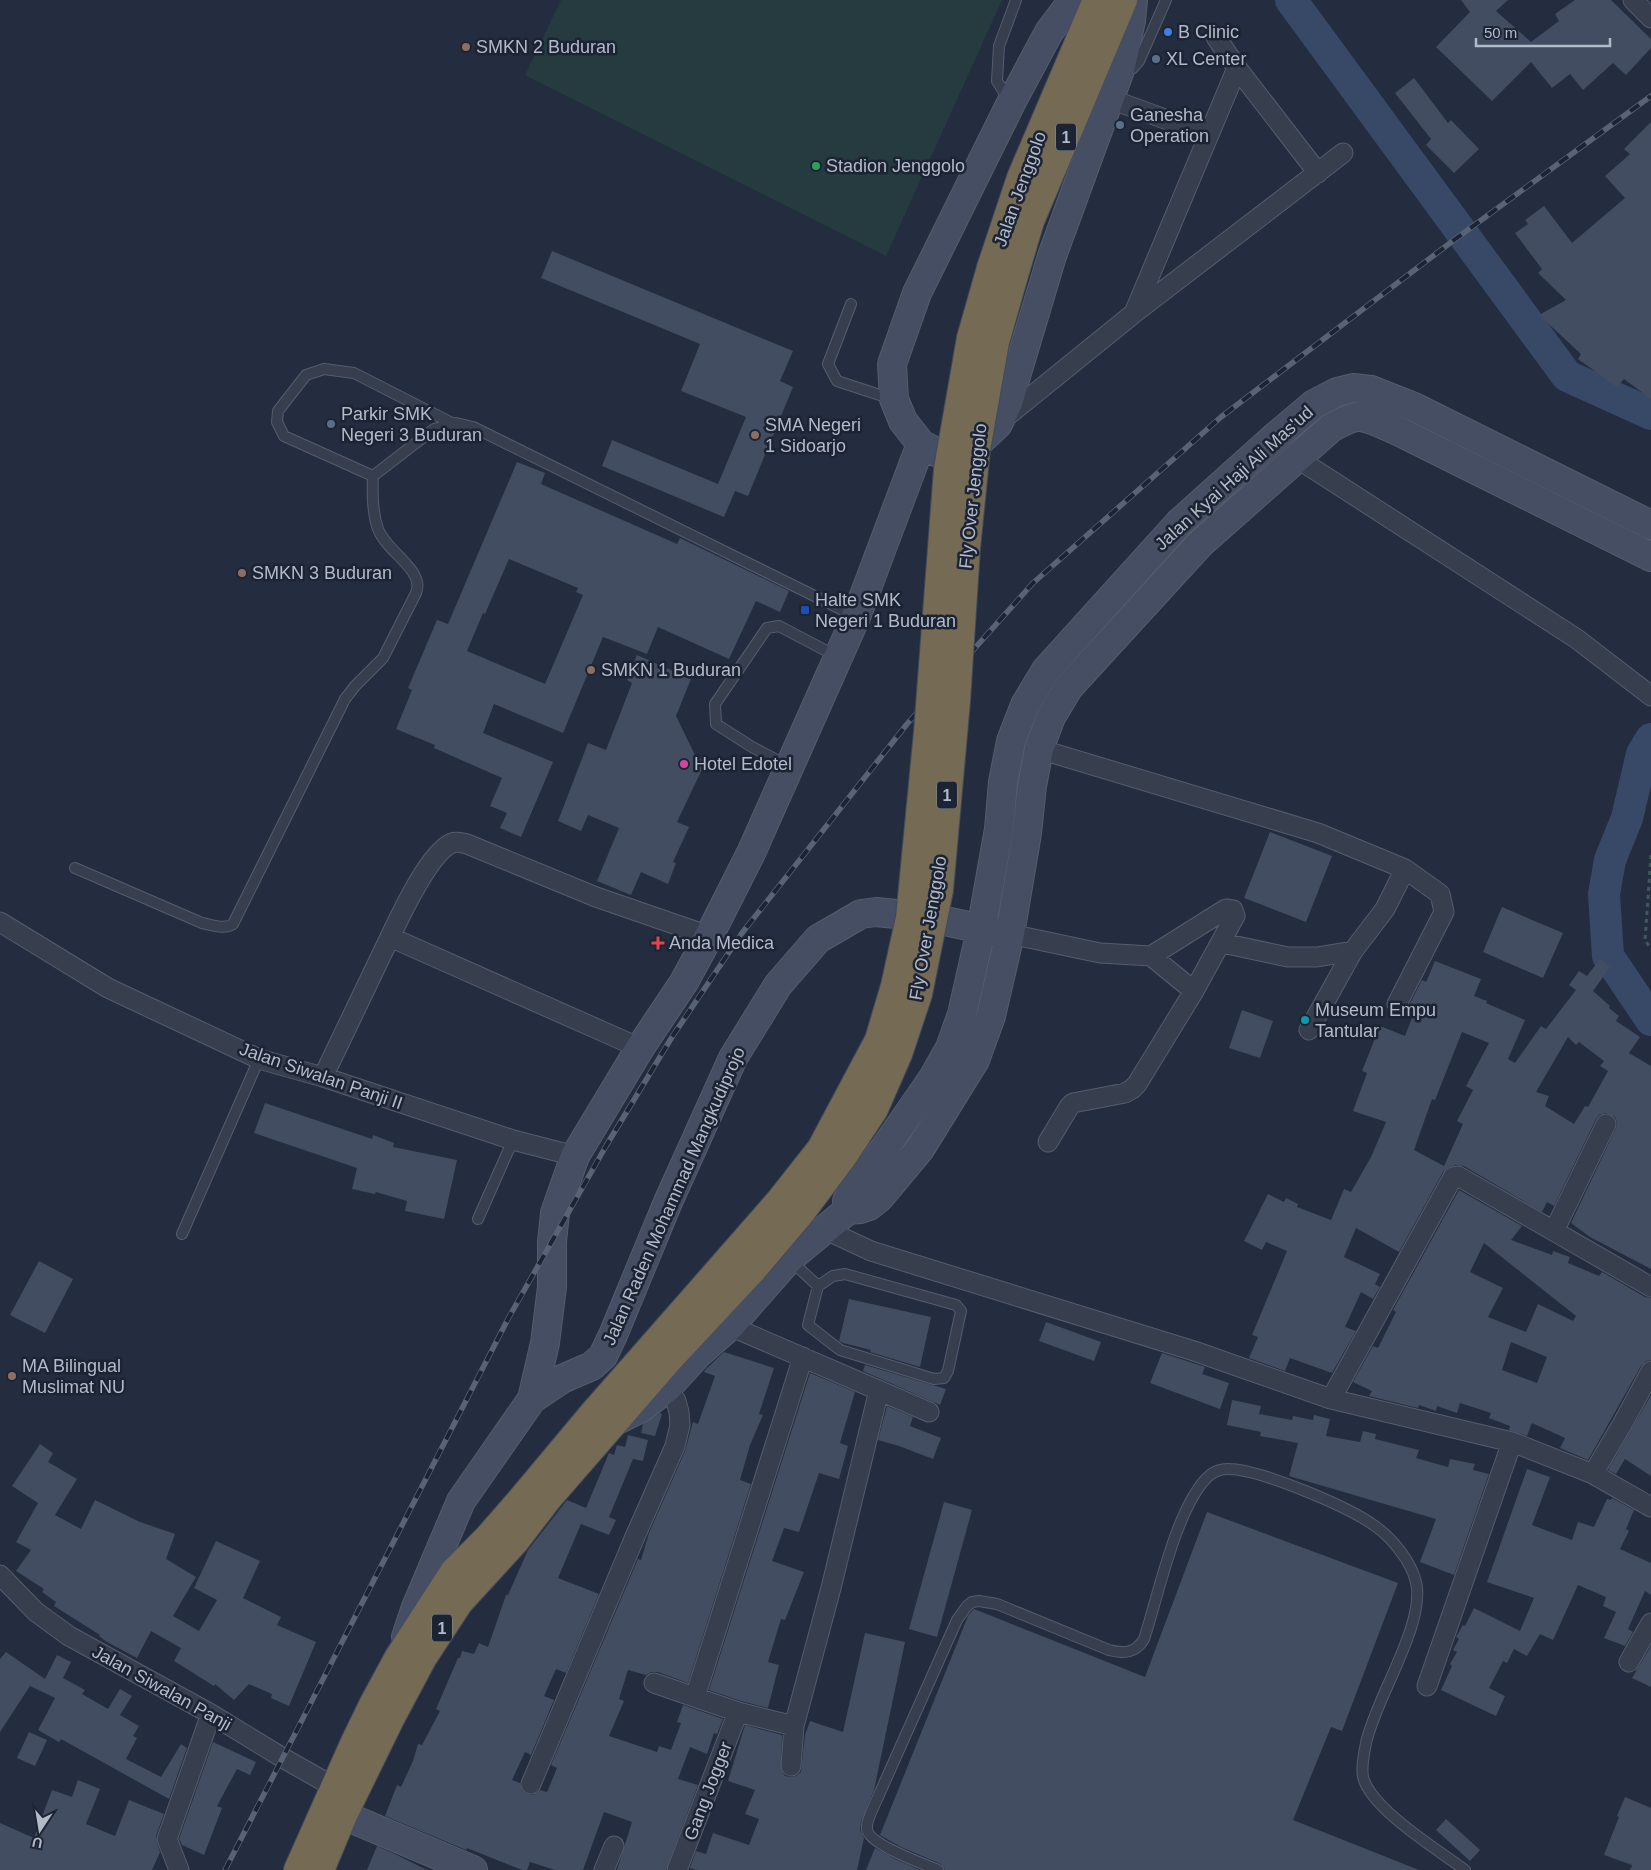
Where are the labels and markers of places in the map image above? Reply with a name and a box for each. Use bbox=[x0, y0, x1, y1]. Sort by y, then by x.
place label: B Clinic bbox=[1178, 22, 1239, 42]
marker: B Clinic bbox=[1162, 26, 1174, 38]
place label: SMKN 2 Buduran bbox=[476, 37, 616, 57]
marker: SMKN 2 Buduran bbox=[460, 41, 472, 53]
place label: XL Center bbox=[1166, 49, 1246, 69]
marker: XL Center bbox=[1150, 53, 1162, 65]
place label: Ganesha Operation bbox=[1130, 105, 1209, 146]
marker: Ganesha Operation bbox=[1114, 119, 1126, 131]
place label: Stadion Jenggolo bbox=[826, 156, 965, 176]
marker: Stadion Jenggolo bbox=[810, 160, 822, 172]
place label: Parkir SMK Negeri 3 Buduran bbox=[341, 404, 482, 445]
place label: SMA Negeri 1 Sidoarjo bbox=[765, 415, 861, 456]
marker: Parkir SMK Negeri 3 Buduran bbox=[325, 418, 337, 430]
marker: SMA Negeri 1 Sidoarjo bbox=[749, 429, 761, 441]
place label: SMKN 3 Buduran bbox=[252, 563, 392, 583]
marker: SMKN 3 Buduran bbox=[236, 567, 248, 579]
place label: Halte SMK Negeri 1 Buduran bbox=[815, 590, 956, 631]
marker: Halte SMK Negeri 1 Buduran bbox=[799, 604, 811, 616]
place label: SMKN 1 Buduran bbox=[601, 660, 741, 680]
marker: SMKN 1 Buduran bbox=[585, 664, 597, 676]
place label: Hotel Edotel bbox=[694, 754, 792, 774]
marker: Hotel Edotel bbox=[678, 758, 690, 770]
place label: Anda Medica bbox=[669, 933, 775, 953]
marker: Anda Medica bbox=[651, 936, 665, 950]
place label: Museum Empu Tantular bbox=[1315, 1000, 1436, 1041]
marker: Museum Empu Tantular bbox=[1299, 1014, 1311, 1026]
place label: MA Bilingual Muslimat NU bbox=[22, 1356, 125, 1397]
marker: MA Bilingual Muslimat NU bbox=[6, 1370, 18, 1382]

